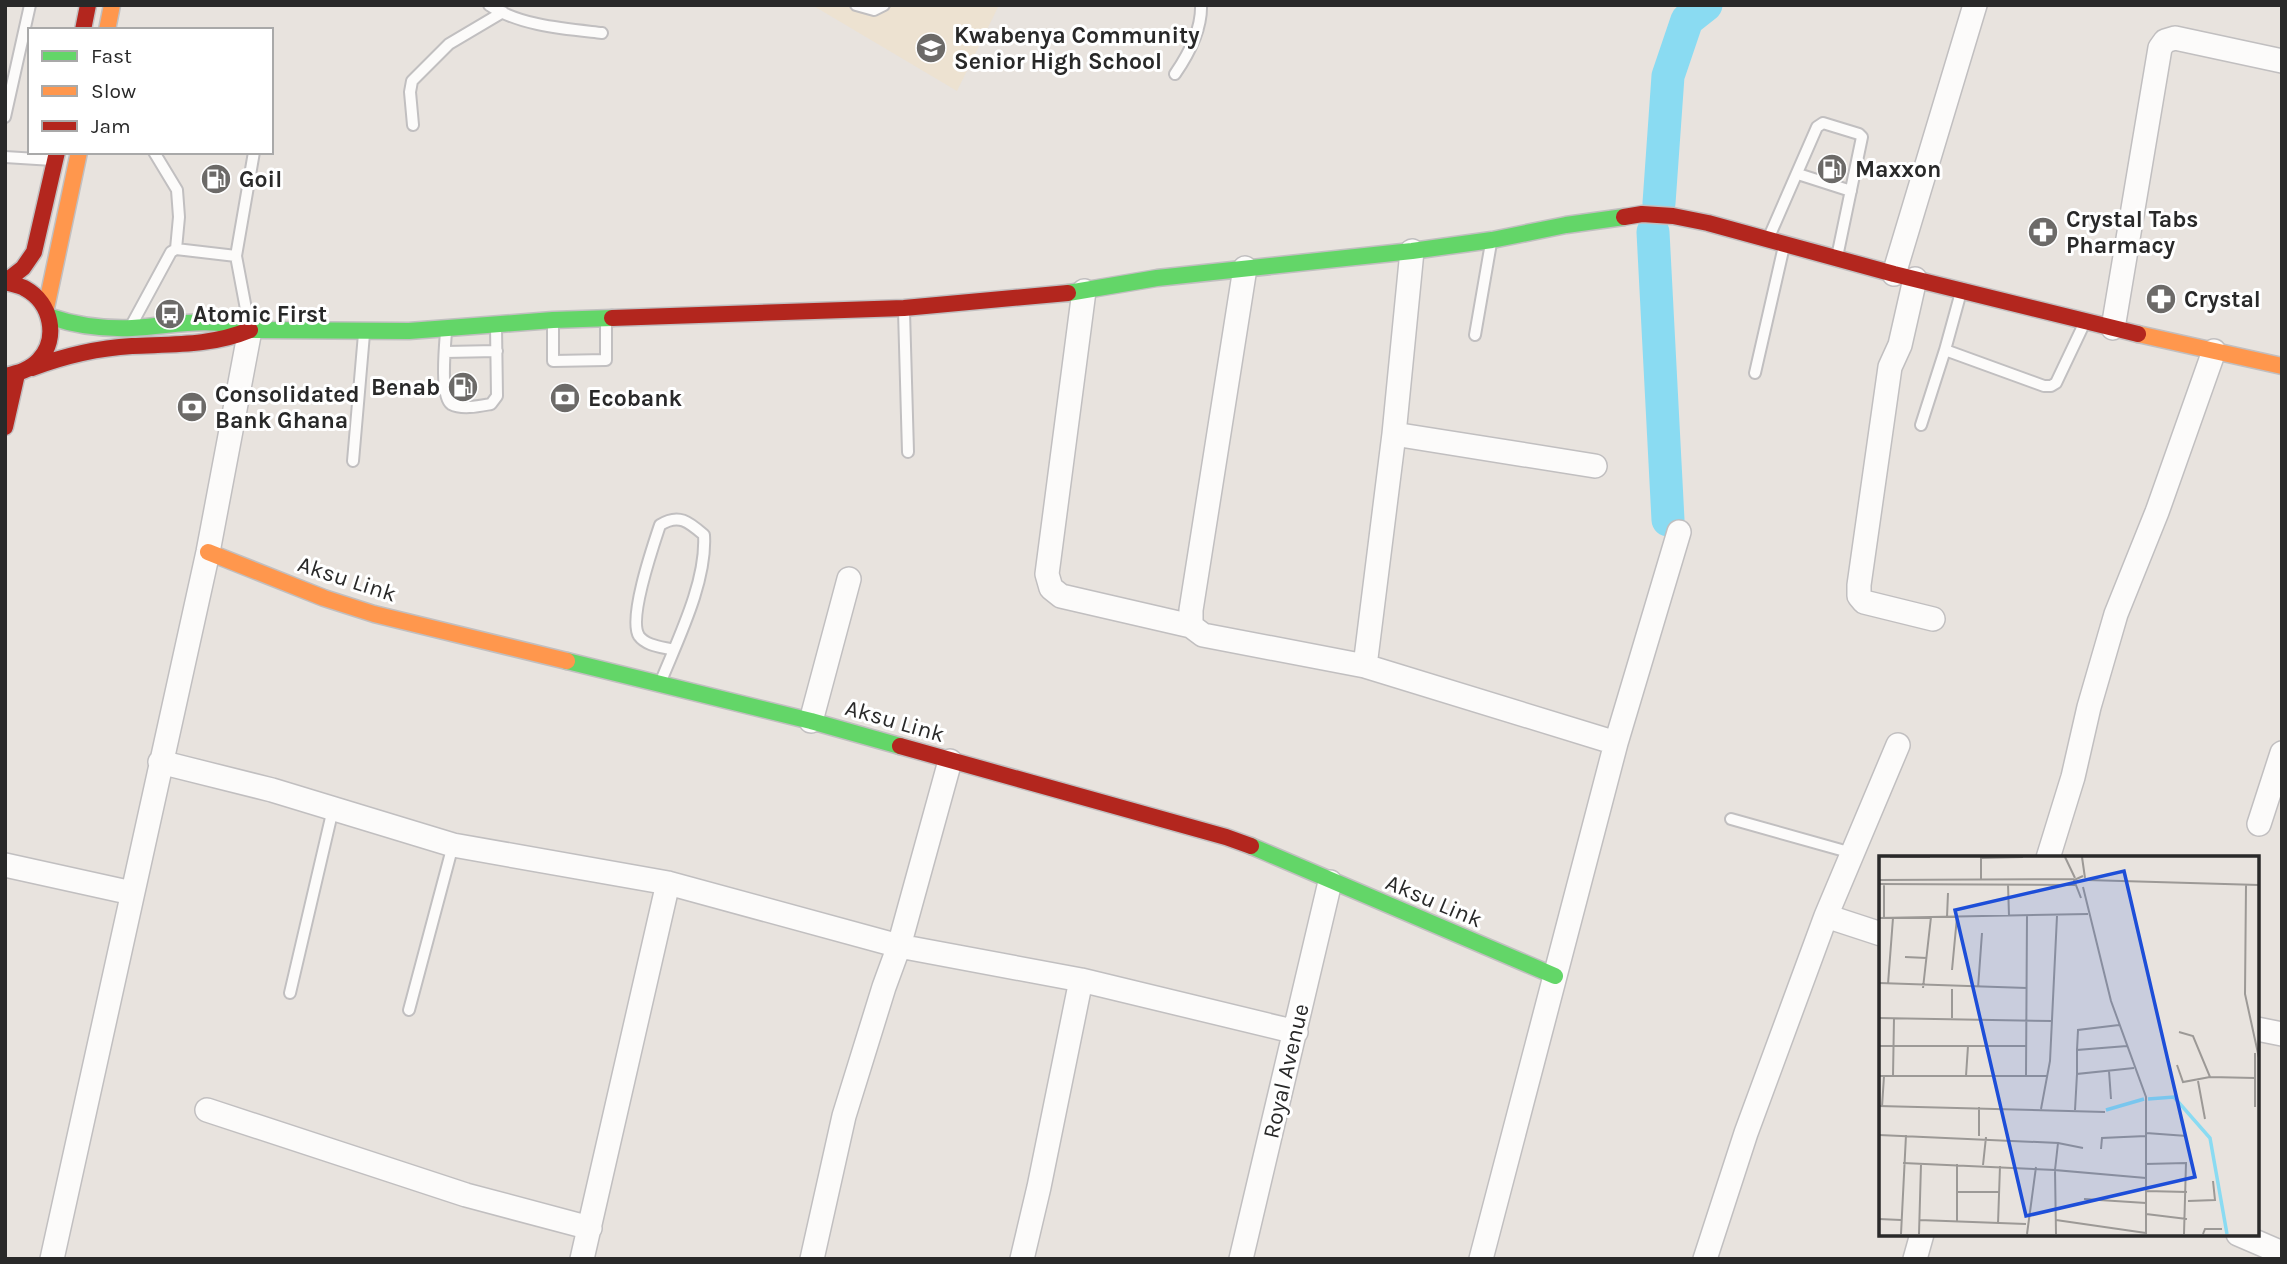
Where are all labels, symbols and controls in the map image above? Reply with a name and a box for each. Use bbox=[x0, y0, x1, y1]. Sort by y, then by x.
place label: Kwabenya Community Senior High School bbox=[954, 22, 1200, 75]
legend bbox=[28, 28, 273, 154]
school or university icon: Kwabenya Community Senior High School bbox=[914, 31, 948, 65]
text: Fast bbox=[91, 44, 132, 68]
text: Slow bbox=[91, 79, 136, 103]
text: Jam bbox=[91, 114, 131, 138]
fuel station icon: Maxxon bbox=[1815, 152, 1849, 186]
place label: Maxxon bbox=[1855, 156, 1941, 183]
fuel station icon: Goil bbox=[199, 162, 233, 196]
place label: Goil bbox=[239, 166, 282, 193]
place label: Crystal Tabs Pharmacy bbox=[2066, 206, 2198, 259]
pharmacy icon: Crystal Tabs Pharmacy bbox=[2026, 215, 2060, 249]
pharmacy icon: Crystal bbox=[2144, 282, 2178, 316]
place label: Crystal bbox=[2184, 286, 2261, 313]
bus stop icon: Atomic First bbox=[153, 297, 187, 331]
place label: Atomic First bbox=[193, 301, 327, 328]
fuel station icon: Benab bbox=[446, 370, 480, 404]
place label: Benab bbox=[371, 374, 440, 401]
place label: Consolidated Bank Ghana bbox=[215, 381, 360, 434]
bank icon: Ecobank bbox=[548, 381, 582, 415]
place label: Ecobank bbox=[588, 385, 683, 412]
bank icon: Consolidated Bank Ghana bbox=[175, 390, 209, 424]
street label: Aksu Link bbox=[294, 550, 400, 608]
street label: Aksu Link bbox=[842, 694, 948, 748]
inset map bbox=[1879, 856, 2259, 1236]
street label: Aksu Link bbox=[1382, 869, 1486, 933]
street label: Royal Avenue bbox=[1257, 1001, 1315, 1141]

